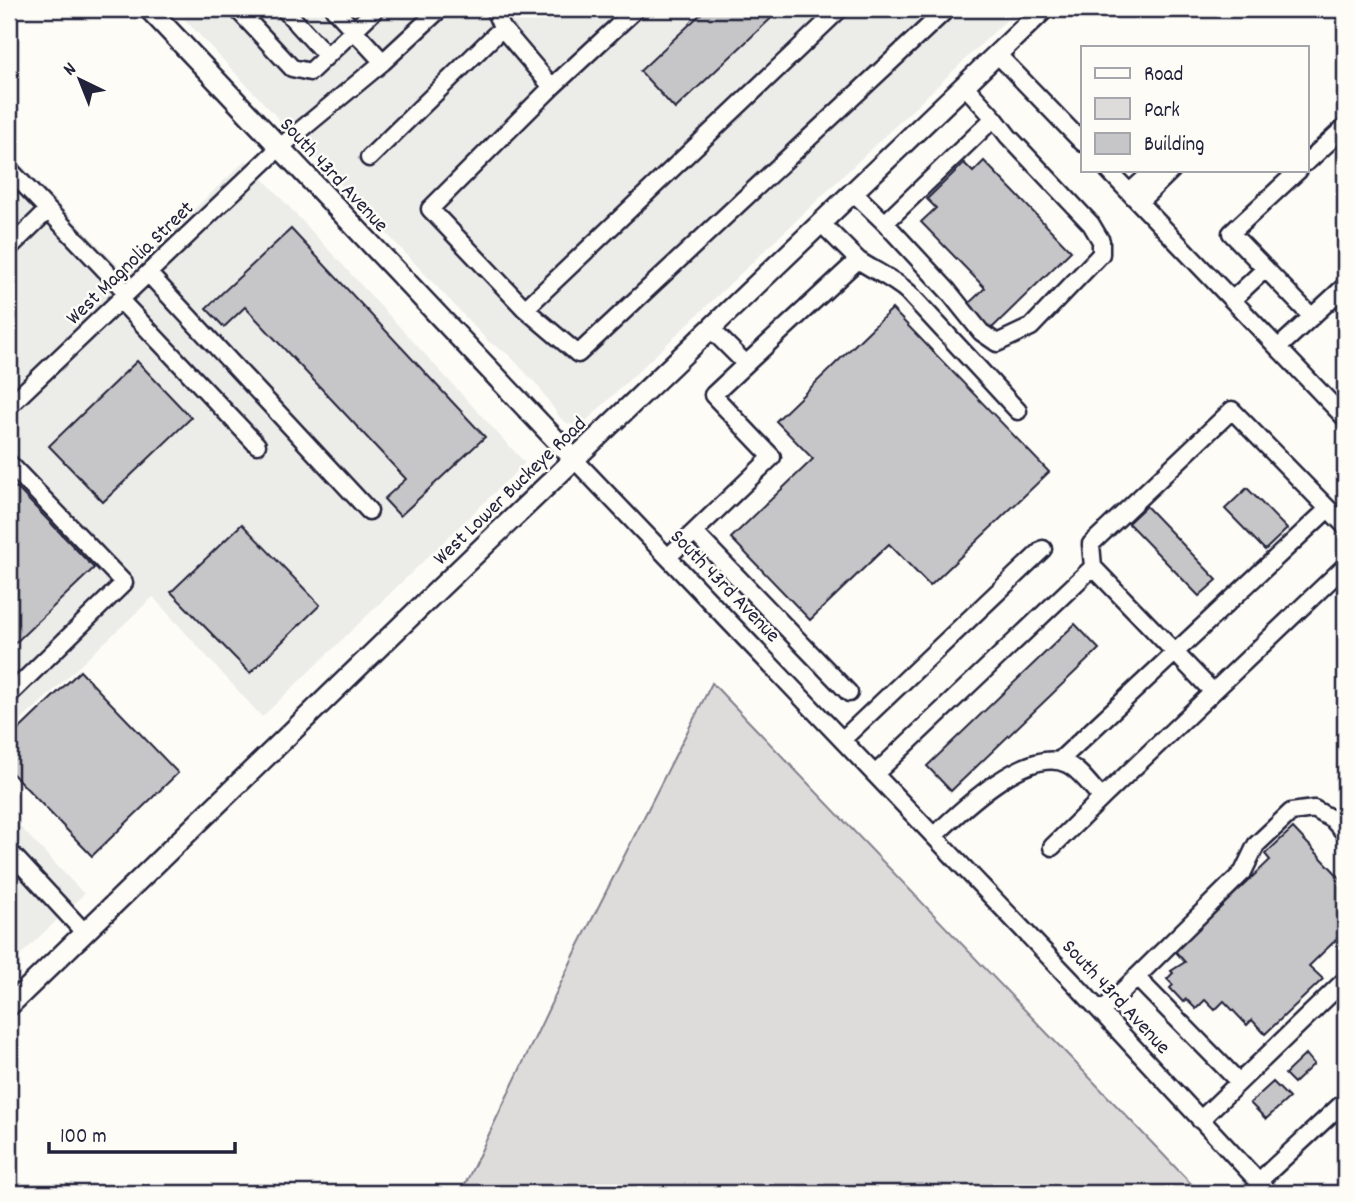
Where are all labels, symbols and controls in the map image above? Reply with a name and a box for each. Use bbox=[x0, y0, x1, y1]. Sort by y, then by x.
north arrow bbox=[46, 46, 116, 116]
legend bbox=[1081, 46, 1308, 172]
text: N bbox=[58, 57, 83, 83]
text: Road bbox=[1144, 61, 1183, 91]
text: Park bbox=[1144, 97, 1180, 127]
street label: South 43rd Avenue bbox=[271, 112, 394, 240]
text: Building bbox=[1144, 131, 1204, 161]
street label: West Magnolia Street bbox=[60, 195, 202, 333]
street label: West Lower Buckeye Road bbox=[428, 411, 595, 573]
street label: South 43rd Avenue bbox=[662, 524, 786, 651]
street label: South 43rd Avenue bbox=[1053, 934, 1176, 1062]
scale bar bbox=[49, 1111, 234, 1155]
text: 100 m bbox=[60, 1123, 107, 1153]

